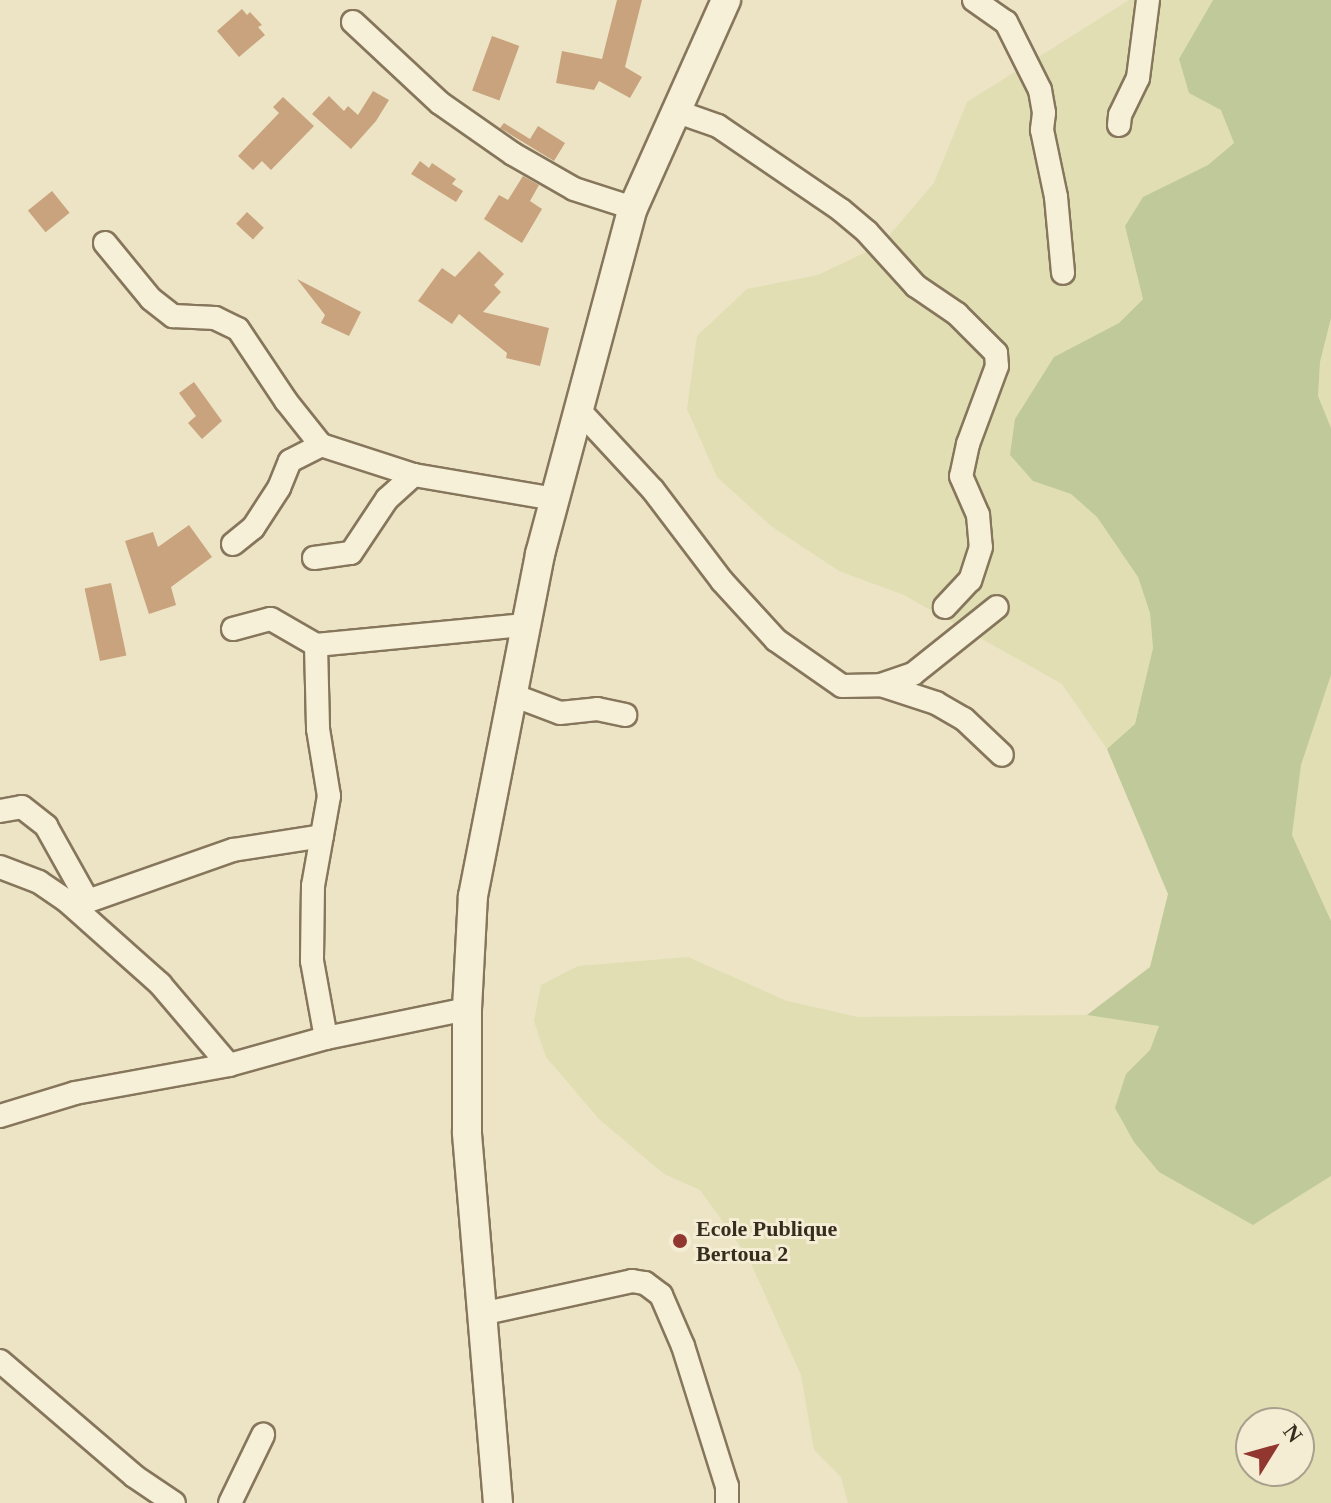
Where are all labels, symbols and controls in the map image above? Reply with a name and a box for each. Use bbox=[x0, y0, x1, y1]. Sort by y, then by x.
place label: Ecole Publique Bertoua 2 bbox=[696, 1215, 837, 1266]
marker: Ecole Publique Bertoua 2 bbox=[671, 1232, 689, 1250]
north arrow bbox=[1235, 1407, 1315, 1487]
text: N bbox=[1278, 1420, 1308, 1447]

